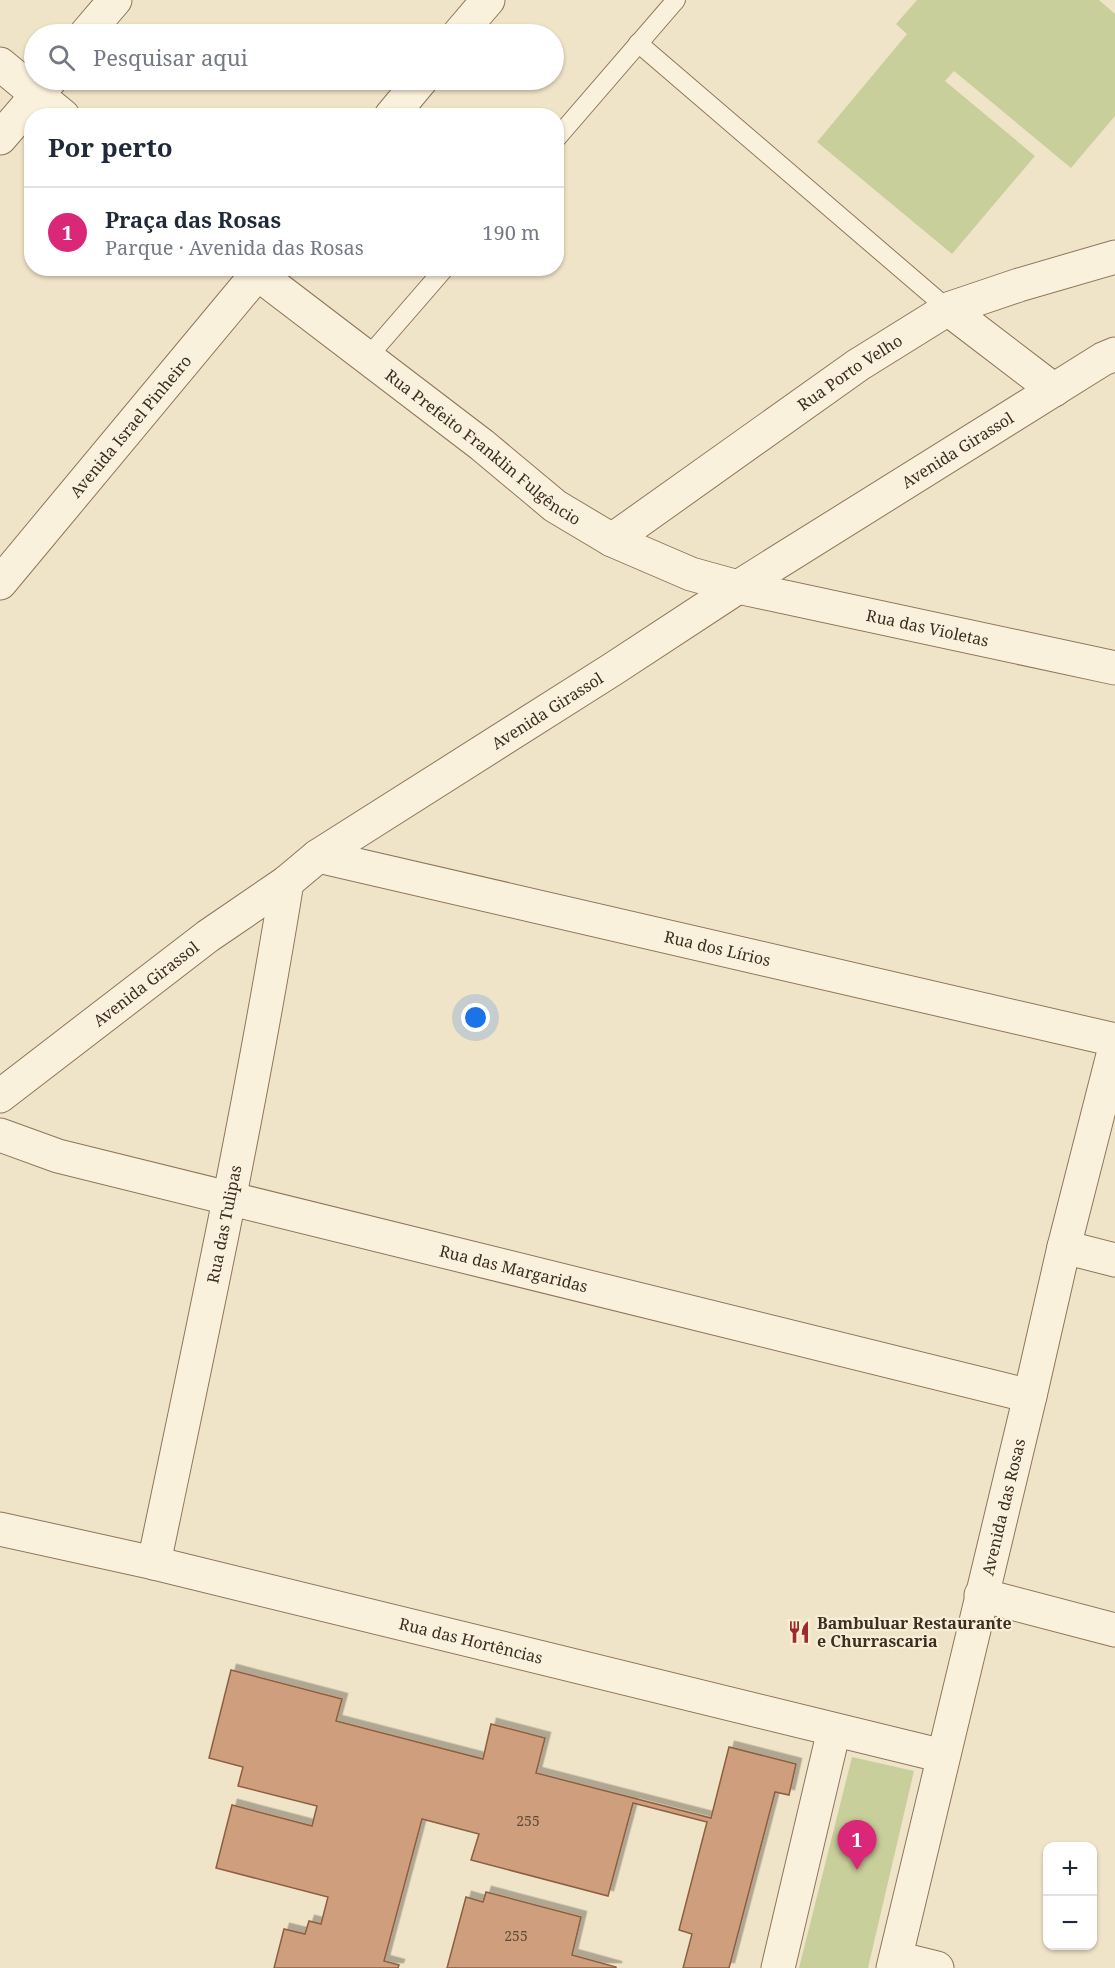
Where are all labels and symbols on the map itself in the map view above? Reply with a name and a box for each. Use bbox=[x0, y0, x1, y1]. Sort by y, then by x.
street label: Rua Porto Velho bbox=[793, 329, 906, 416]
street label: Avenida Israel Pinheiro bbox=[65, 350, 196, 502]
street label: Rua Prefeito Franklin Fulgêncio bbox=[381, 364, 585, 530]
street label: Avenida Girassol bbox=[897, 407, 1018, 493]
street label: Rua das Violetas bbox=[864, 604, 991, 652]
street label: Avenida Girassol bbox=[487, 667, 607, 754]
street label: Rua dos Lírios bbox=[662, 925, 773, 971]
street label: Avenida Girassol bbox=[88, 936, 203, 1032]
your location bbox=[461, 1003, 490, 1032]
street label: Rua das Tulipas bbox=[201, 1163, 247, 1285]
street label: Rua das Margaridas bbox=[437, 1240, 590, 1297]
street label: Avenida das Rosas bbox=[976, 1436, 1030, 1578]
street label: Rua das Hortências bbox=[397, 1612, 545, 1669]
place label: Bambuluar Restaurante e Churrascaria bbox=[817, 1612, 1012, 1652]
restaurant icon: Bambuluar Restaurante e Churrascaria bbox=[786, 1619, 812, 1645]
house number: 255 bbox=[516, 1811, 540, 1830]
pin: 1 bbox=[838, 1820, 876, 1870]
house number: 255 bbox=[504, 1926, 528, 1945]

